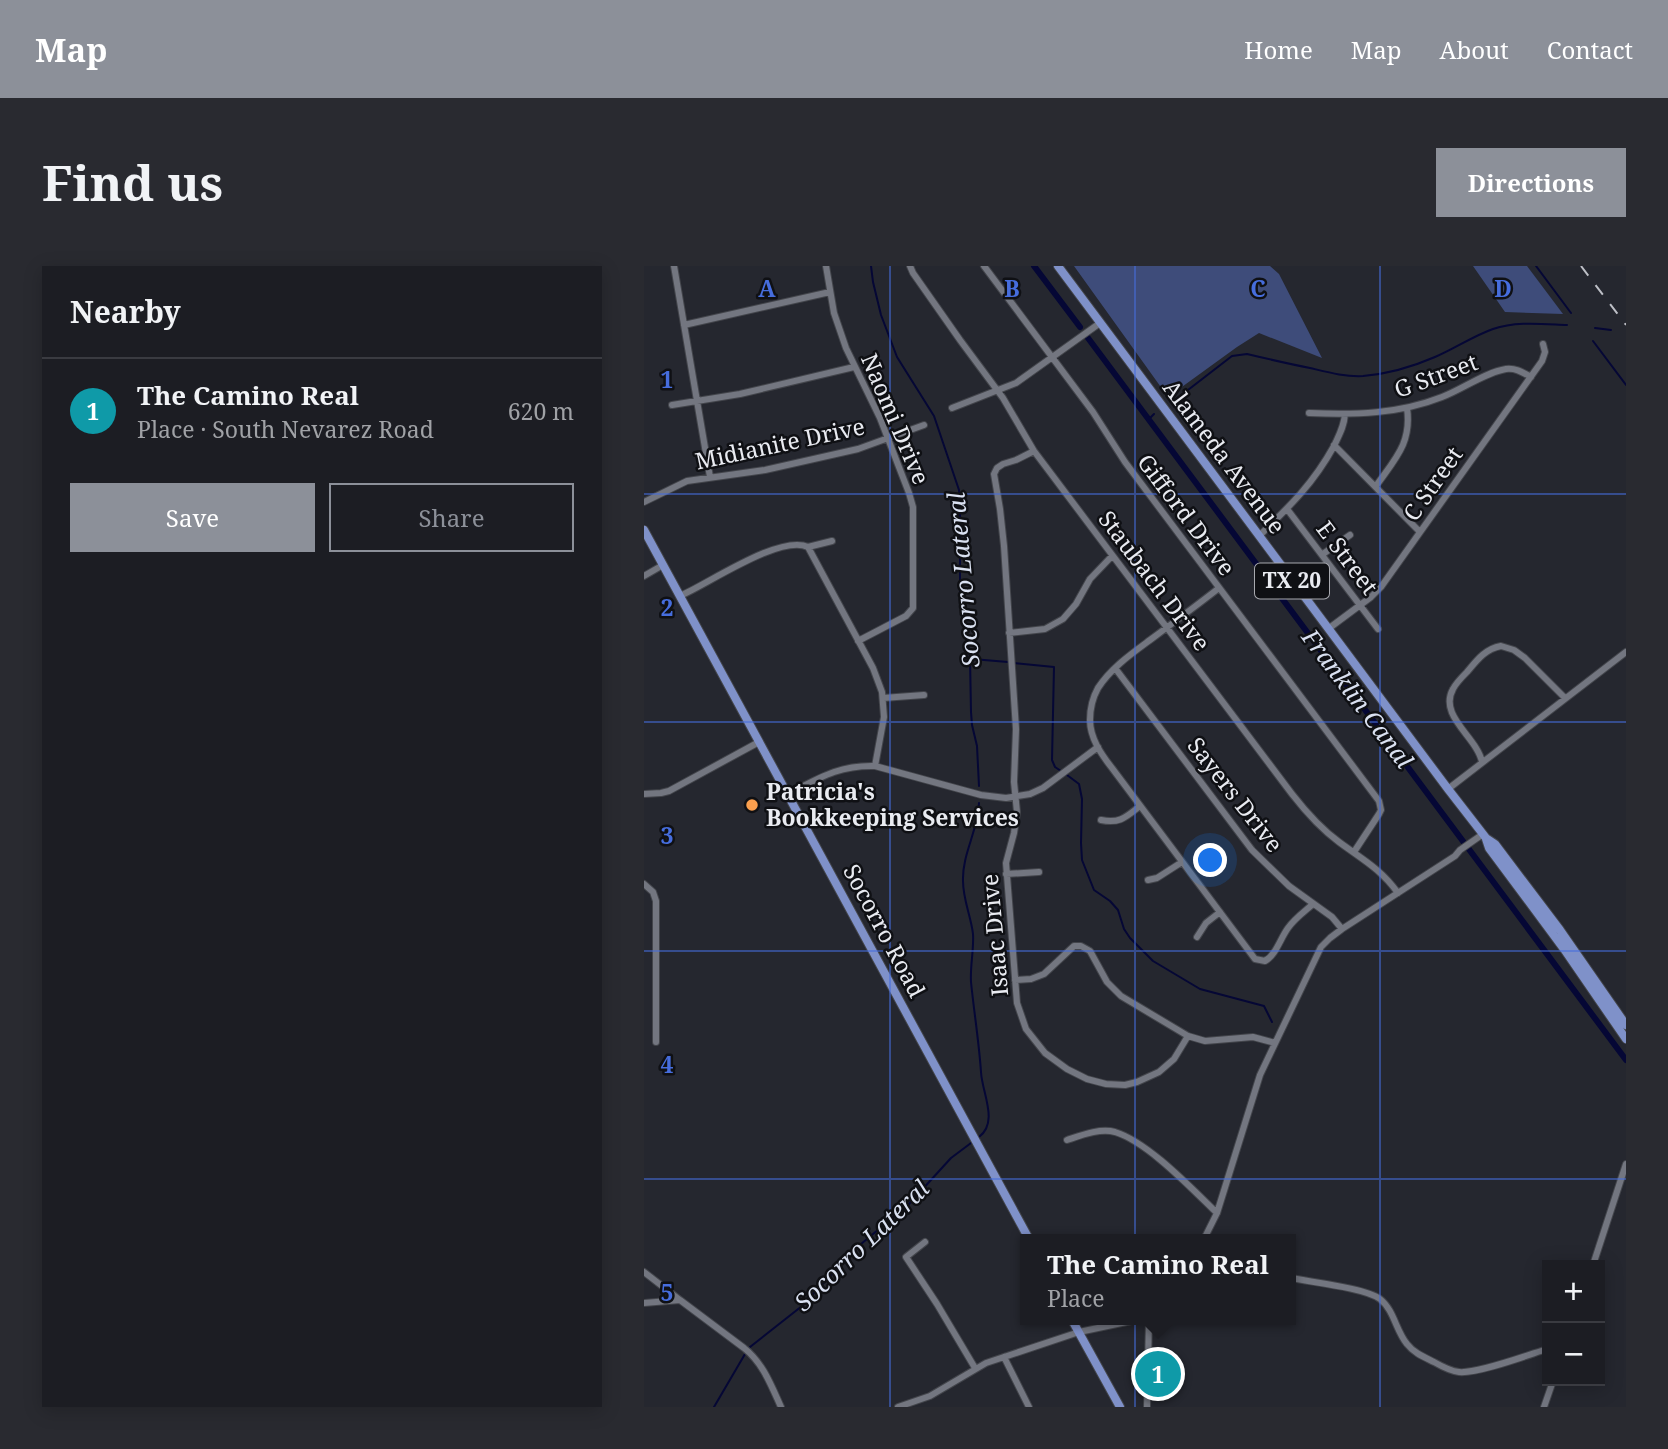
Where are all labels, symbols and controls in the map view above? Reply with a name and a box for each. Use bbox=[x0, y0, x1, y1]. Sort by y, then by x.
text: Map bbox=[35, 27, 108, 72]
text: Home bbox=[1244, 33, 1313, 66]
text: Map bbox=[1351, 33, 1402, 66]
text: About bbox=[1440, 33, 1509, 66]
text: Contact bbox=[1547, 33, 1633, 66]
button: Directions bbox=[1436, 148, 1626, 217]
text: Find us bbox=[42, 149, 223, 215]
text: A bbox=[758, 272, 776, 304]
text: B bbox=[1004, 272, 1020, 304]
text: C bbox=[1250, 272, 1266, 304]
text: D bbox=[1494, 272, 1512, 304]
text: Nearby bbox=[70, 291, 181, 332]
street label: G Street bbox=[1390, 345, 1482, 405]
street label: Naomi Drive bbox=[854, 348, 938, 489]
text: 1 bbox=[661, 363, 674, 395]
street label: Alameda Avenue bbox=[1156, 373, 1293, 540]
text: The Camino Real bbox=[137, 377, 359, 413]
text: 1 bbox=[87, 395, 100, 427]
text: 620 m bbox=[508, 395, 574, 427]
street label: Midianite Drive bbox=[692, 409, 867, 477]
text: Place · South Nevarez Road bbox=[137, 413, 434, 445]
street label: C Street bbox=[1395, 440, 1469, 527]
street label: Gifford Drive bbox=[1130, 447, 1243, 582]
button: Save bbox=[70, 483, 315, 552]
button: Share bbox=[329, 483, 574, 552]
water label: Socorro Lateral bbox=[938, 490, 987, 669]
street label: Staubach Drive bbox=[1092, 504, 1218, 657]
street label: E Street bbox=[1310, 514, 1386, 601]
road number: TX 20 bbox=[1255, 564, 1329, 598]
text: 2 bbox=[661, 591, 674, 623]
water label: Franklin Canal bbox=[1294, 621, 1422, 775]
street label: Sayers Drive bbox=[1181, 730, 1291, 859]
place label: Patricia's Bookkeeping Services bbox=[766, 775, 1019, 833]
marker: Patricia's Bookkeeping Services bbox=[744, 797, 760, 813]
text: 3 bbox=[661, 819, 674, 851]
your location bbox=[1193, 843, 1227, 877]
street label: Socorro Road bbox=[836, 858, 933, 1003]
street label: Isaac Drive bbox=[973, 873, 1015, 998]
text: 4 bbox=[661, 1048, 674, 1080]
water label: Socorro Lateral bbox=[786, 1172, 936, 1318]
popup bbox=[1020, 1234, 1296, 1325]
text: The Camino Real bbox=[1047, 1246, 1269, 1282]
map controls bbox=[1542, 1260, 1605, 1386]
button: + bbox=[1542, 1260, 1605, 1323]
text: 5 bbox=[661, 1276, 674, 1308]
text: Place bbox=[1047, 1282, 1105, 1314]
button: − bbox=[1542, 1323, 1605, 1386]
pin: 1 bbox=[1135, 1348, 1181, 1400]

